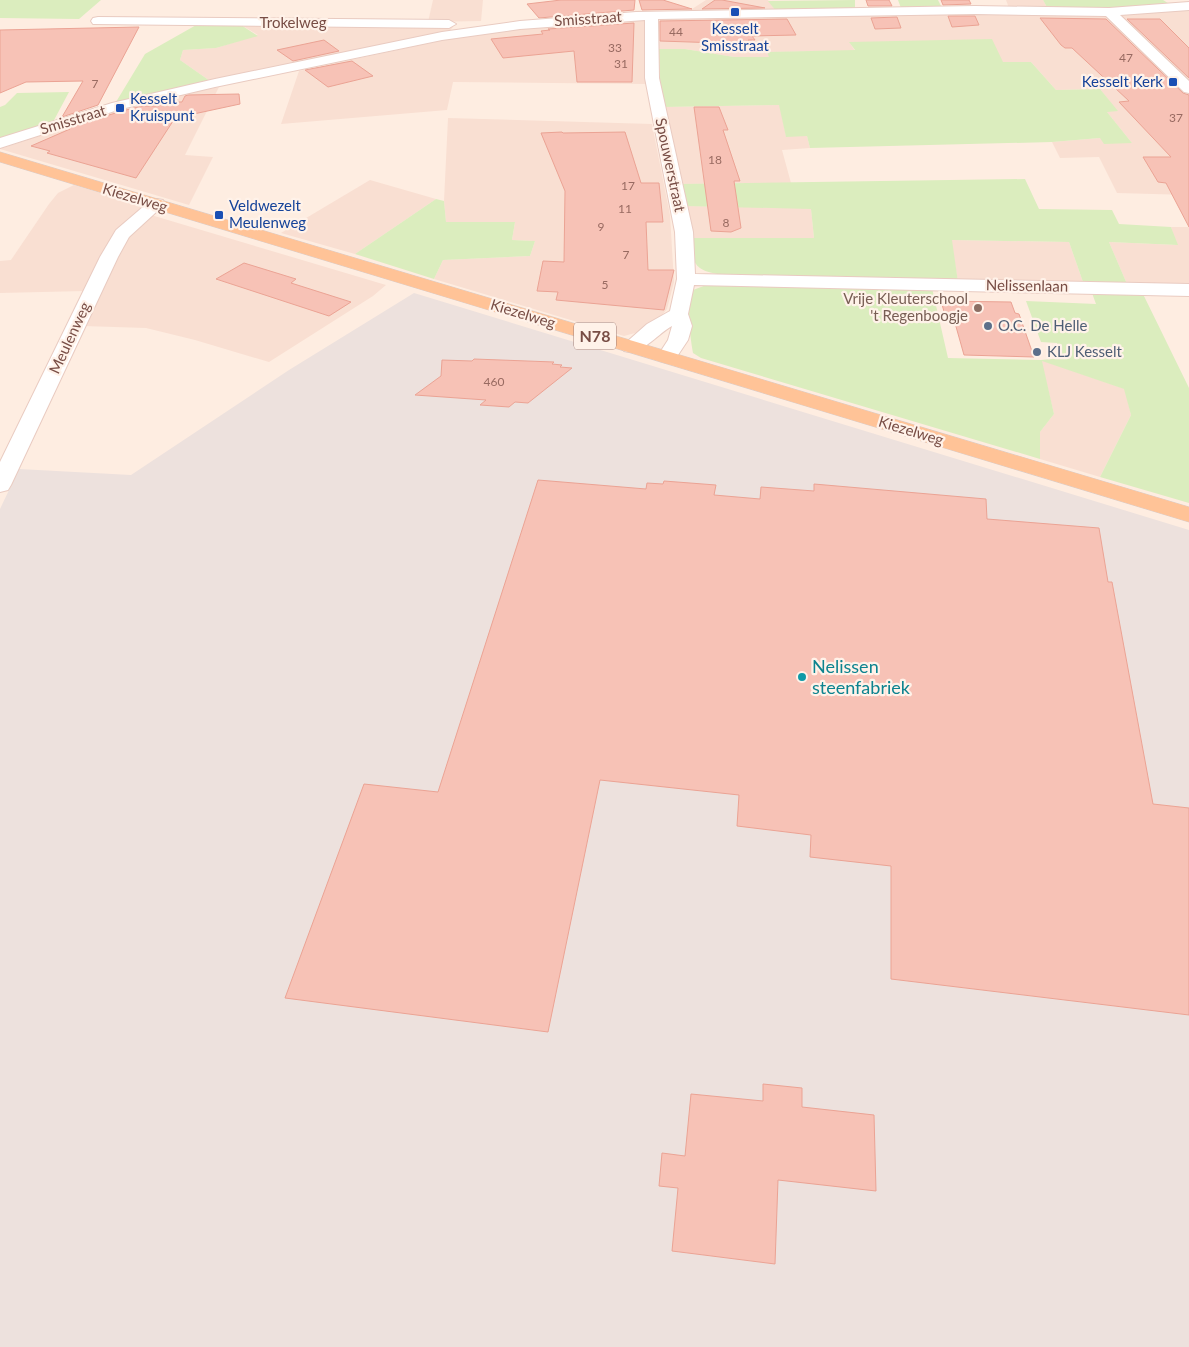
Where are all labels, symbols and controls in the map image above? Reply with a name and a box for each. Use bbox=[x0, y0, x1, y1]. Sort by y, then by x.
marker: Kesselt Smisstraat bbox=[729, 6, 741, 18]
street label: Smisstraat bbox=[553, 7, 623, 29]
street label: Trokelweg bbox=[260, 13, 327, 31]
place label: Kesselt Smisstraat bbox=[701, 19, 770, 54]
house number: 44 bbox=[669, 24, 683, 39]
house number: 33 bbox=[608, 40, 622, 55]
house number: 47 bbox=[1119, 50, 1133, 65]
house number: 31 bbox=[614, 56, 628, 71]
place label: Kesselt Kerk bbox=[1082, 72, 1163, 90]
house number: 7 bbox=[92, 76, 99, 91]
marker: Kesselt Kerk bbox=[1167, 76, 1179, 88]
place label: Kesselt Kruispunt bbox=[130, 89, 195, 124]
street label: Smisstraat bbox=[38, 100, 108, 138]
marker: Kesselt Kruispunt bbox=[114, 102, 126, 114]
house number: 37 bbox=[1169, 110, 1183, 125]
street label: Spouwerstraat bbox=[652, 116, 690, 214]
house number: 18 bbox=[708, 152, 722, 167]
house number: 17 bbox=[621, 178, 635, 193]
street label: Kiezelweg bbox=[101, 179, 170, 215]
place label: Veldwezelt Meulenweg bbox=[229, 196, 306, 231]
house number: 11 bbox=[618, 201, 632, 216]
marker: Veldwezelt Meulenweg bbox=[213, 209, 225, 221]
house number: 8 bbox=[723, 215, 730, 230]
house number: 9 bbox=[598, 219, 605, 234]
house number: 7 bbox=[623, 247, 630, 262]
street label: Nelissenlaan bbox=[986, 275, 1068, 295]
house number: 5 bbox=[602, 277, 609, 292]
place label: Vrije Kleuterschool 't Regenboogje bbox=[843, 289, 968, 324]
street label: Kiezelweg bbox=[489, 295, 558, 331]
street label: Meulenweg bbox=[45, 299, 94, 376]
marker: Vrije Kleuterschool 't Regenboogje bbox=[972, 302, 984, 314]
place label: O.C. De Helle bbox=[998, 316, 1088, 334]
marker: O.C. De Helle bbox=[982, 320, 994, 332]
road number: N78 bbox=[574, 322, 616, 350]
place label: KLJ Kesselt bbox=[1047, 342, 1123, 360]
marker: KLJ Kesselt bbox=[1031, 346, 1043, 358]
house number: 460 bbox=[484, 374, 504, 389]
street label: Kiezelweg bbox=[877, 412, 946, 448]
place label: Nelissen steenfabriek bbox=[812, 655, 911, 698]
marker: Nelissen steenfabriek bbox=[796, 671, 808, 683]

